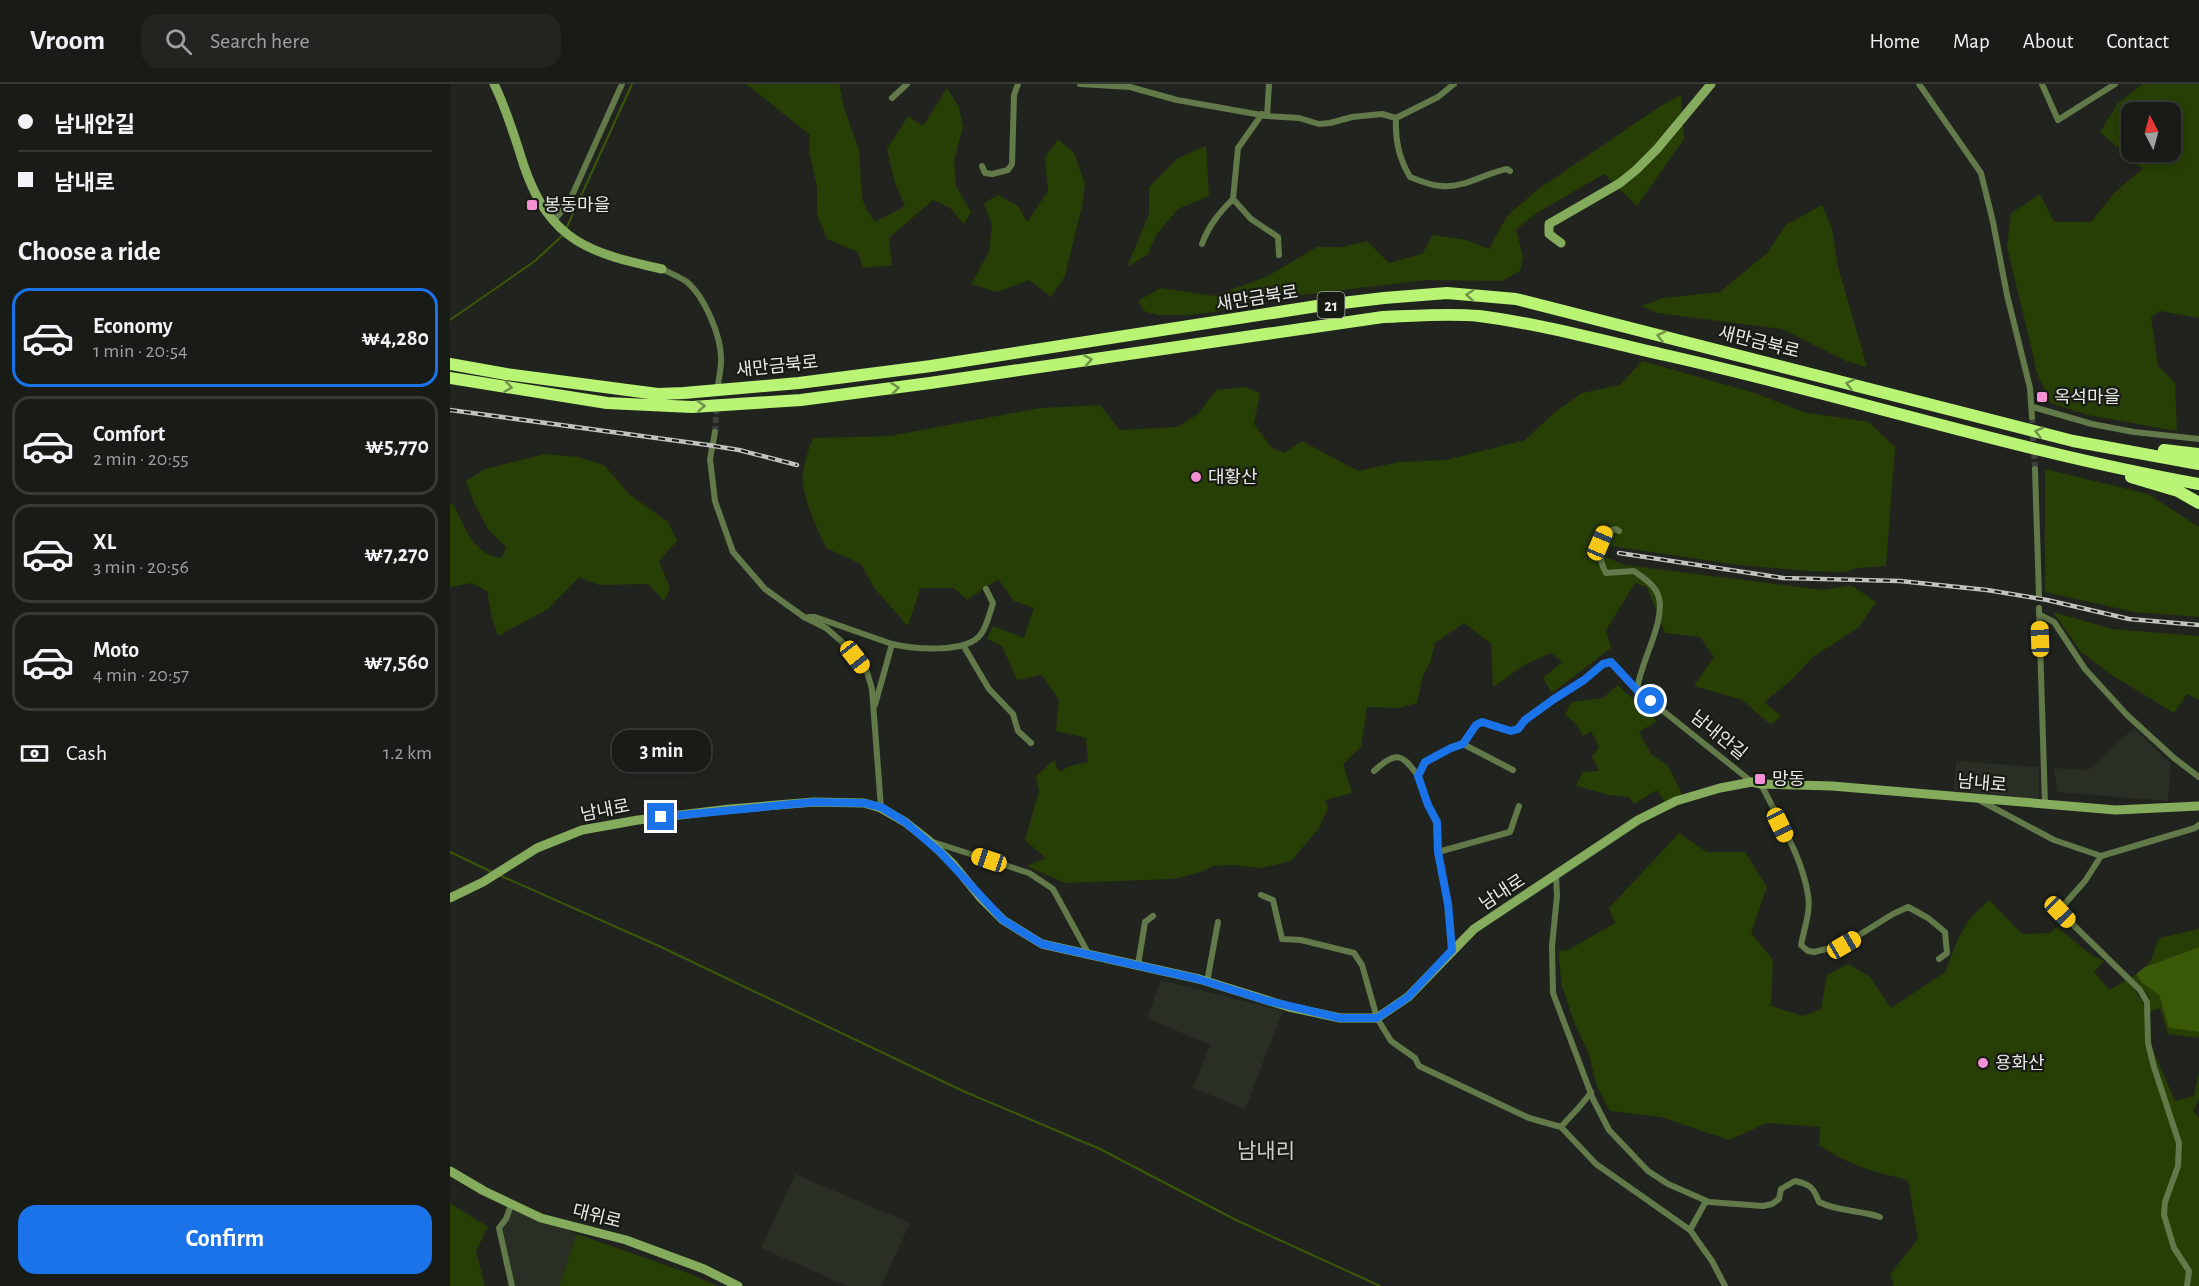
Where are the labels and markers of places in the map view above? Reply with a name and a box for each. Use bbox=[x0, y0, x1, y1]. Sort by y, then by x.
place label: 봉동마을 bbox=[544, 196, 610, 215]
marker: 봉동마을 bbox=[525, 198, 539, 212]
place label: 옥석마을 bbox=[2054, 388, 2120, 407]
marker: 옥석마을 bbox=[2035, 390, 2049, 404]
place label: 대황산 bbox=[1208, 467, 1258, 487]
marker: 대황산 bbox=[1189, 470, 1203, 484]
place label: 망동 bbox=[1772, 769, 1805, 789]
marker: 망동 bbox=[1753, 772, 1767, 786]
place label: 용화산 bbox=[1995, 1054, 2045, 1073]
marker: 용화산 bbox=[1976, 1056, 1990, 1070]

